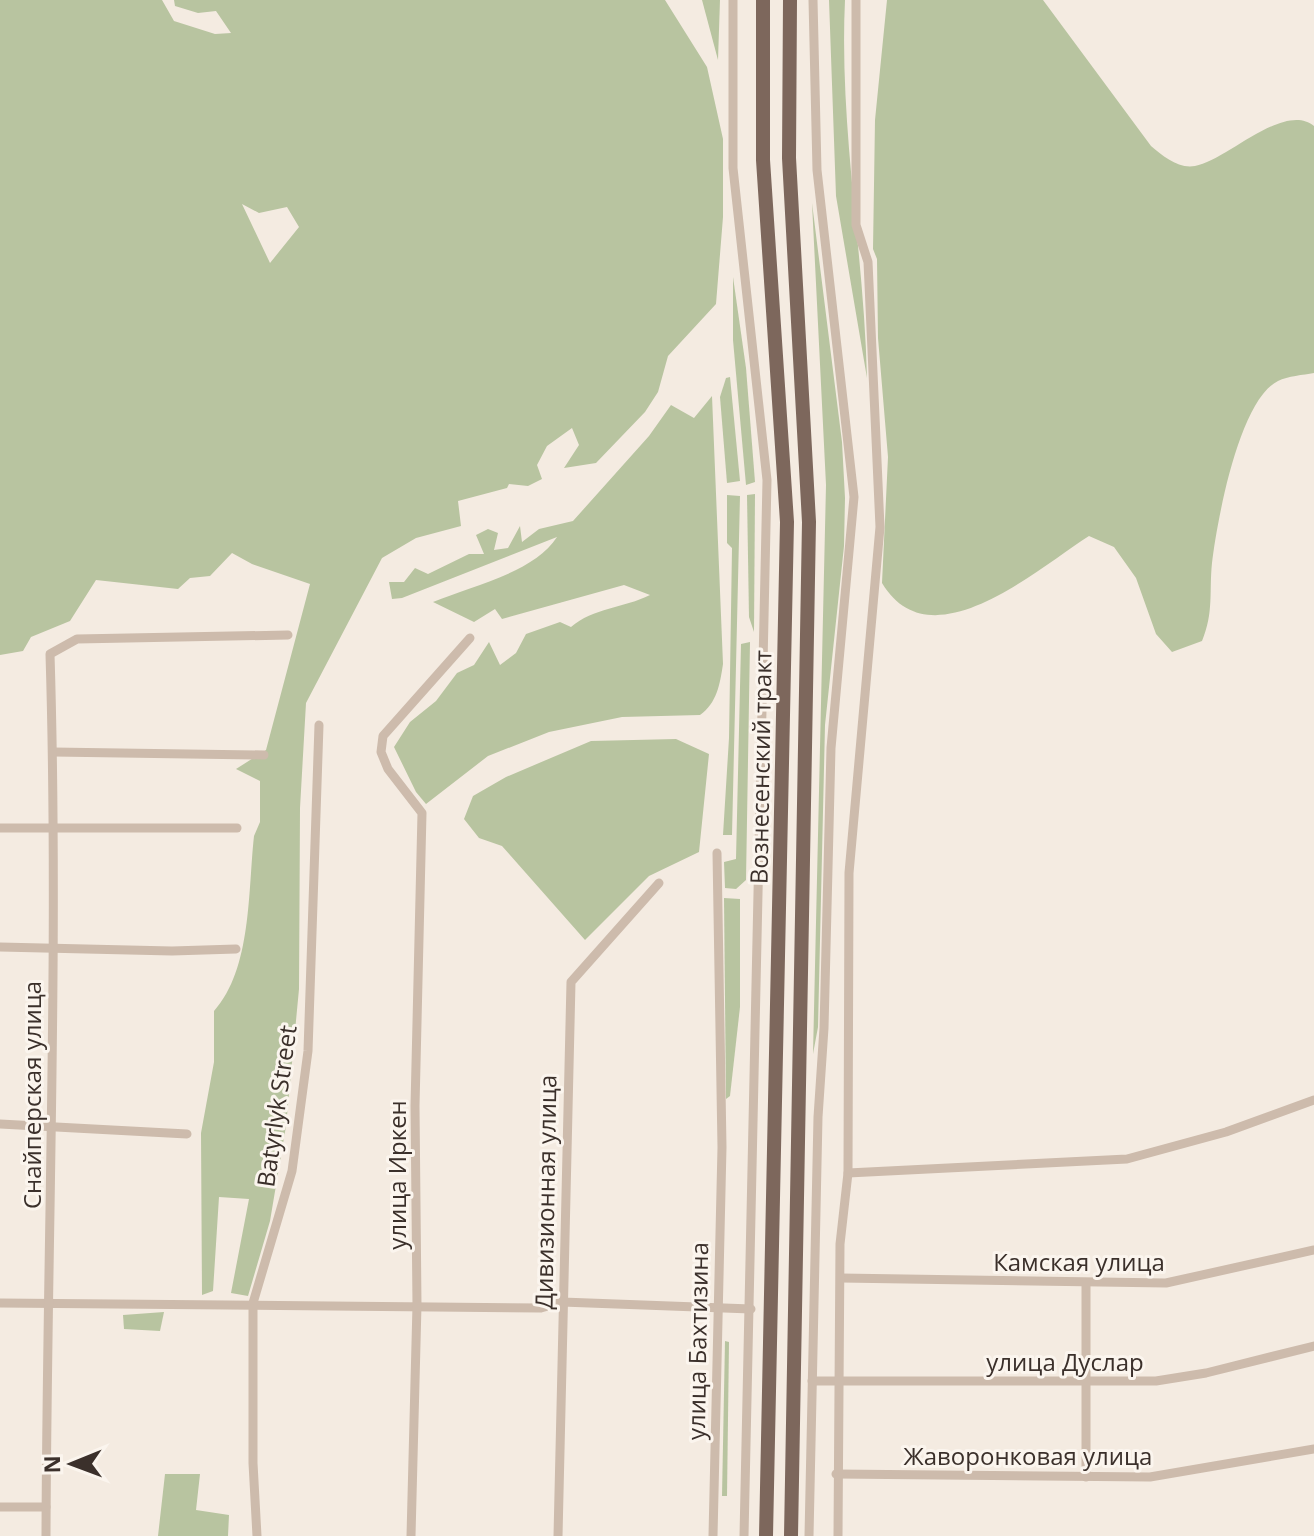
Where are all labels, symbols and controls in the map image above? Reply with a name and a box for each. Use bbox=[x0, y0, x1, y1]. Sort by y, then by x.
street label: Вознесенский тракт bbox=[741, 650, 779, 884]
street label: Снайперская улица bbox=[15, 981, 48, 1209]
street label: Batyrlyk Street bbox=[248, 1023, 304, 1189]
street label: Дивизионная улица bbox=[526, 1074, 564, 1310]
street label: улица Иркен bbox=[380, 1100, 413, 1250]
street label: улица Бахтизина bbox=[679, 1242, 715, 1440]
street label: Камская улица bbox=[993, 1245, 1165, 1278]
street label: улица Дуслар bbox=[986, 1345, 1144, 1378]
north arrow bbox=[32, 1424, 112, 1504]
street label: Жаворонковая улица bbox=[904, 1439, 1152, 1472]
text: N bbox=[36, 1455, 66, 1474]

